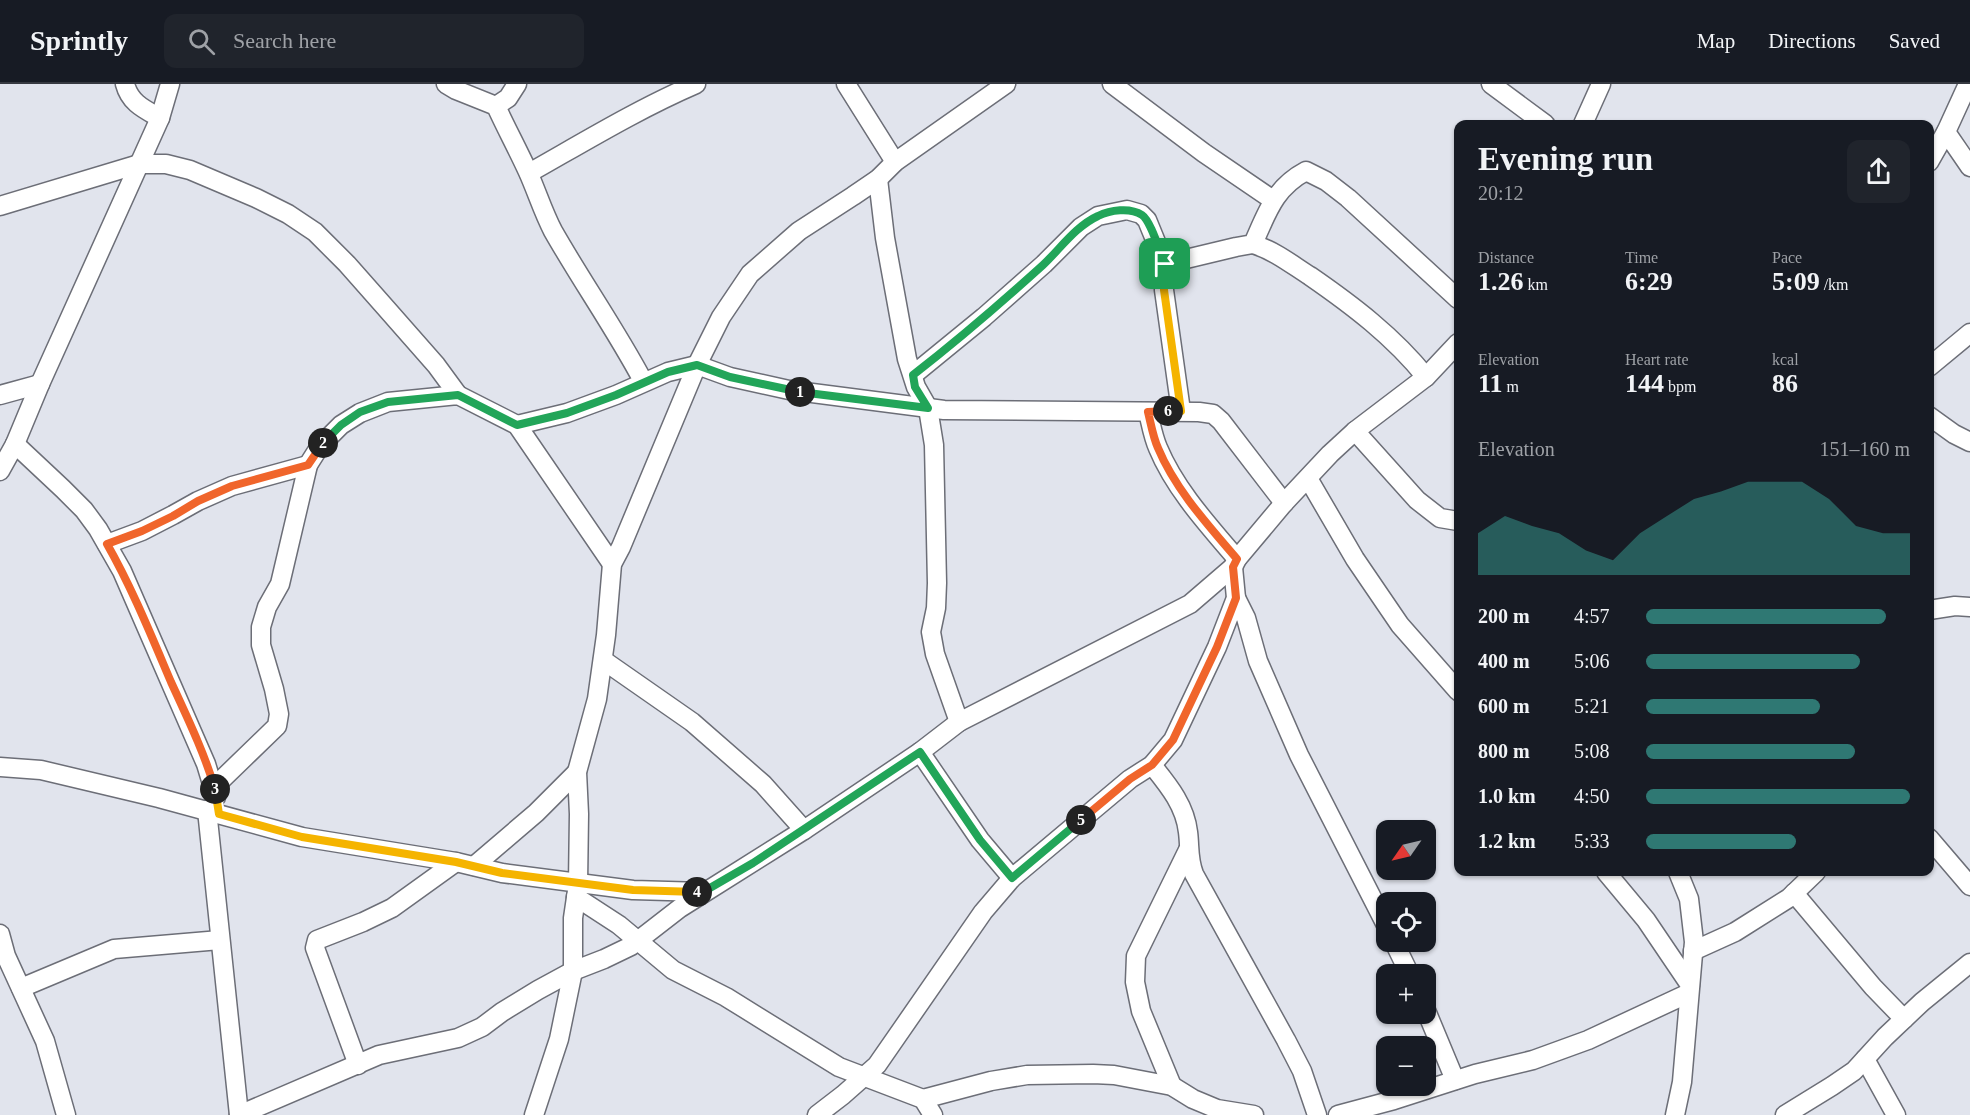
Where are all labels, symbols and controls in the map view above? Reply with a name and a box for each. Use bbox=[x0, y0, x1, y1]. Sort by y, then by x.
search box bbox=[164, 14, 584, 68]
text: Sprintly bbox=[30, 25, 128, 56]
icon: search bbox=[185, 25, 218, 58]
text: Search here bbox=[233, 28, 336, 53]
text: Map bbox=[1697, 29, 1735, 53]
text: Directions bbox=[1768, 29, 1856, 53]
text: Saved bbox=[1889, 29, 1940, 53]
button: share bbox=[1847, 140, 1910, 203]
text: Evening run bbox=[1478, 141, 1653, 177]
text: 20:12 bbox=[1478, 182, 1524, 204]
pin bbox=[1139, 238, 1190, 289]
icon: arrive bbox=[1148, 247, 1181, 280]
text: Distance bbox=[1478, 249, 1534, 266]
text: Time bbox=[1625, 249, 1658, 266]
text: Pace bbox=[1772, 249, 1802, 266]
text: 1.26 bbox=[1478, 267, 1524, 296]
text: 6:29 bbox=[1625, 267, 1673, 296]
text: 5:09 bbox=[1772, 267, 1820, 296]
text: km bbox=[1524, 276, 1548, 293]
text: /km bbox=[1820, 276, 1849, 293]
text: Elevation bbox=[1478, 351, 1539, 368]
text: Heart rate bbox=[1625, 351, 1689, 368]
text: kcal bbox=[1772, 351, 1799, 368]
text: 11 bbox=[1478, 369, 1503, 398]
text: 144 bbox=[1625, 369, 1664, 398]
text: 86 bbox=[1772, 369, 1798, 398]
pin: 1 bbox=[785, 377, 815, 407]
text: m bbox=[1503, 378, 1519, 395]
text: bpm bbox=[1664, 378, 1696, 395]
text: 1 bbox=[796, 383, 804, 400]
pin: 6 bbox=[1153, 396, 1183, 426]
text: 6 bbox=[1164, 402, 1172, 419]
pin: 2 bbox=[308, 428, 338, 458]
text: 2 bbox=[319, 434, 327, 451]
text: Elevation bbox=[1478, 438, 1555, 460]
text: 151–160 m bbox=[1819, 438, 1910, 460]
text: 200 m bbox=[1478, 605, 1530, 627]
text: 4:57 bbox=[1574, 605, 1610, 627]
text: 400 m bbox=[1478, 650, 1530, 672]
text: 5:06 bbox=[1574, 650, 1610, 672]
text: 600 m bbox=[1478, 695, 1530, 717]
text: 5:21 bbox=[1574, 695, 1610, 717]
text: 800 m bbox=[1478, 740, 1530, 762]
text: 5:08 bbox=[1574, 740, 1610, 762]
pin: 3 bbox=[200, 774, 230, 804]
text: 3 bbox=[211, 780, 219, 797]
text: 1.0 km bbox=[1478, 785, 1536, 807]
text: 4:50 bbox=[1574, 785, 1610, 807]
pin: 5 bbox=[1066, 805, 1096, 835]
text: 5 bbox=[1077, 811, 1085, 828]
north arrow bbox=[1376, 820, 1436, 880]
map controls bbox=[1376, 820, 1436, 1096]
text: 1.2 km bbox=[1478, 830, 1536, 852]
text: 5:33 bbox=[1574, 830, 1610, 852]
pin: 4 bbox=[682, 877, 712, 907]
text: 4 bbox=[693, 883, 701, 900]
button: locate bbox=[1376, 892, 1436, 952]
button: + bbox=[1376, 964, 1436, 1024]
button: − bbox=[1376, 1036, 1436, 1096]

